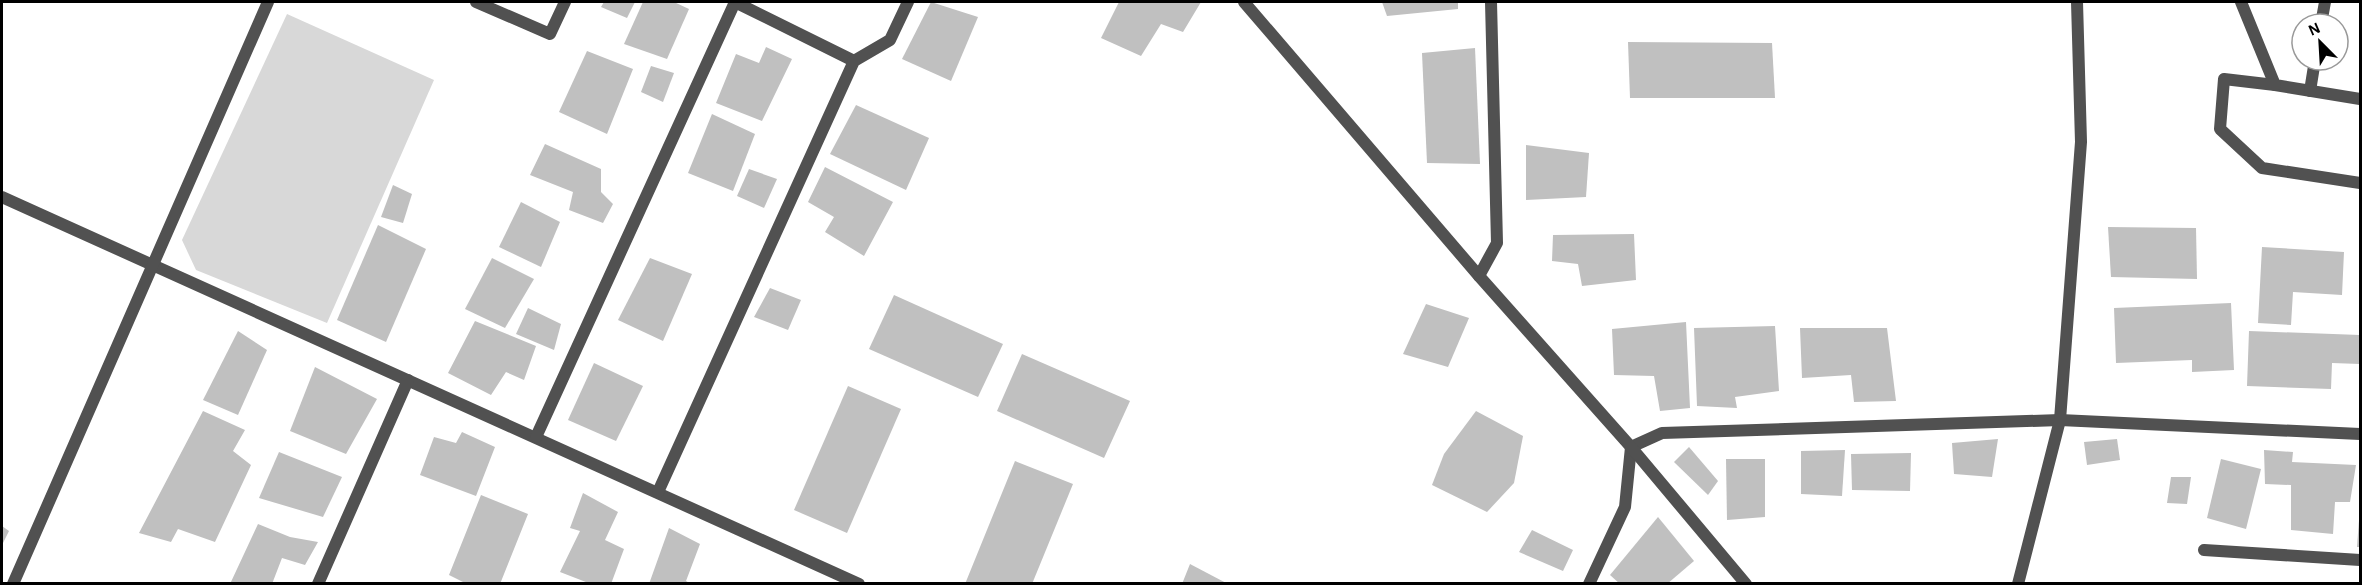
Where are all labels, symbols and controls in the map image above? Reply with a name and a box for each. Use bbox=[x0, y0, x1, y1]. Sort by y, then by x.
north arrow bbox=[2290, 12, 2350, 72]
text: N bbox=[2306, 20, 2323, 39]

